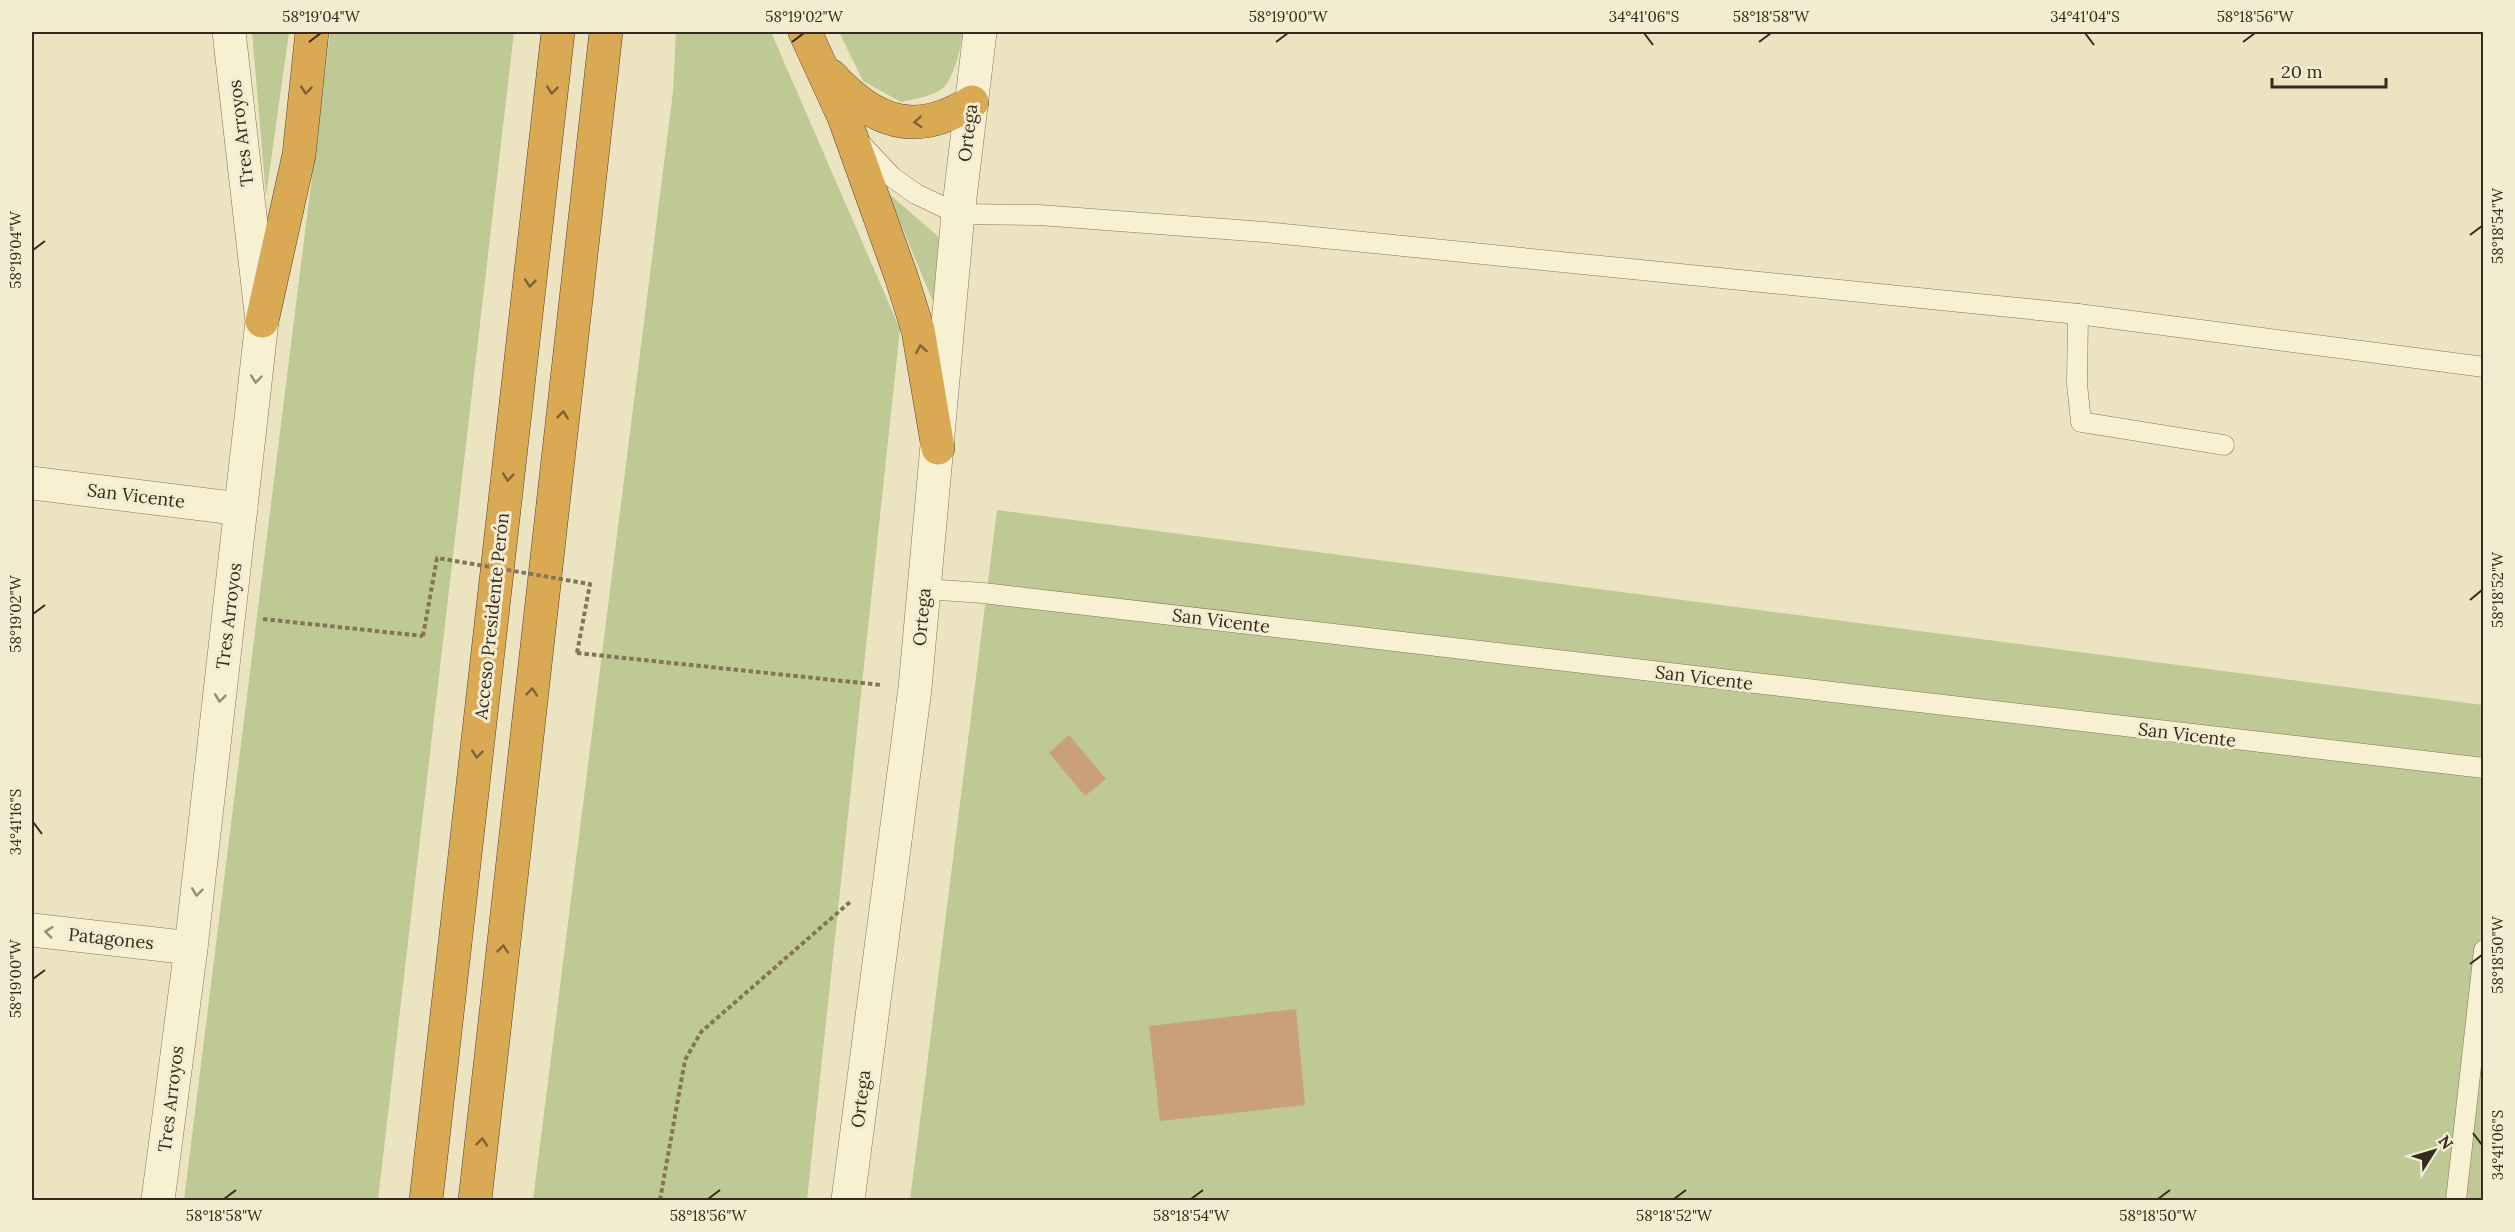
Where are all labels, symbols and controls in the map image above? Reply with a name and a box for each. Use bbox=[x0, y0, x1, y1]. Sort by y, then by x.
text: 58°19'04"W bbox=[282, 7, 361, 26]
text: 58°19'02"W bbox=[765, 7, 844, 26]
text: 58°19'00"W bbox=[1249, 7, 1328, 26]
text: 34°41'06"S bbox=[1609, 7, 1679, 26]
text: 58°18'58"W bbox=[1733, 7, 1810, 26]
text: 34°41'04"S bbox=[2050, 7, 2120, 26]
text: 58°18'56"W bbox=[2217, 7, 2294, 26]
scale bar bbox=[2272, 51, 2386, 89]
text: 20 m bbox=[2281, 60, 2323, 83]
street label: Tres Arroyos bbox=[223, 79, 258, 188]
one-way arrow bbox=[300, 85, 313, 94]
one-way arrow bbox=[546, 85, 559, 94]
street label: Ortega bbox=[953, 103, 982, 163]
one-way arrow bbox=[914, 115, 923, 128]
text: 58°18'54"W bbox=[2488, 187, 2507, 264]
text: 58°19'04"W bbox=[6, 210, 25, 289]
one-way arrow bbox=[524, 279, 537, 288]
one-way arrow bbox=[915, 344, 928, 354]
one-way arrow bbox=[250, 375, 263, 384]
one-way arrow bbox=[556, 410, 569, 419]
one-way arrow bbox=[502, 473, 515, 482]
street label: San Vicente bbox=[86, 478, 187, 513]
street label: Acceso Presidente Perón bbox=[469, 511, 514, 721]
text: 58°18'52"W bbox=[2488, 551, 2507, 628]
street label: Tres Arroyos bbox=[211, 561, 246, 670]
text: 58°19'02"W bbox=[6, 574, 25, 653]
street label: Ortega bbox=[908, 587, 935, 647]
street label: San Vicente bbox=[1171, 603, 1272, 638]
street label: San Vicente bbox=[1654, 660, 1755, 695]
one-way arrow bbox=[525, 688, 538, 697]
one-way arrow bbox=[214, 694, 226, 703]
street label: San Vicente bbox=[2137, 717, 2238, 752]
one-way arrow bbox=[471, 750, 483, 759]
text: 34°41'16"S bbox=[6, 789, 25, 855]
one-way arrow bbox=[191, 887, 204, 896]
text: 58°18'50"W bbox=[2488, 915, 2507, 994]
street label: Patagones bbox=[67, 923, 155, 954]
one-way arrow bbox=[45, 927, 54, 939]
text: 58°19'00"W bbox=[6, 939, 25, 1018]
one-way arrow bbox=[497, 944, 509, 953]
street label: Tres Arroyos bbox=[153, 1044, 188, 1153]
street label: Ortega bbox=[846, 1069, 875, 1129]
text: 34°41'06"S bbox=[2488, 1110, 2507, 1180]
north arrow bbox=[2404, 1121, 2464, 1181]
text: N bbox=[2434, 1131, 2458, 1153]
one-way arrow bbox=[475, 1138, 488, 1147]
text: 58°18'58"W bbox=[186, 1206, 263, 1225]
text: 58°18'56"W bbox=[670, 1206, 747, 1225]
text: 58°18'54"W bbox=[1153, 1206, 1230, 1225]
text: 58°18'52"W bbox=[1636, 1206, 1713, 1225]
text: 58°18'50"W bbox=[2119, 1206, 2198, 1225]

